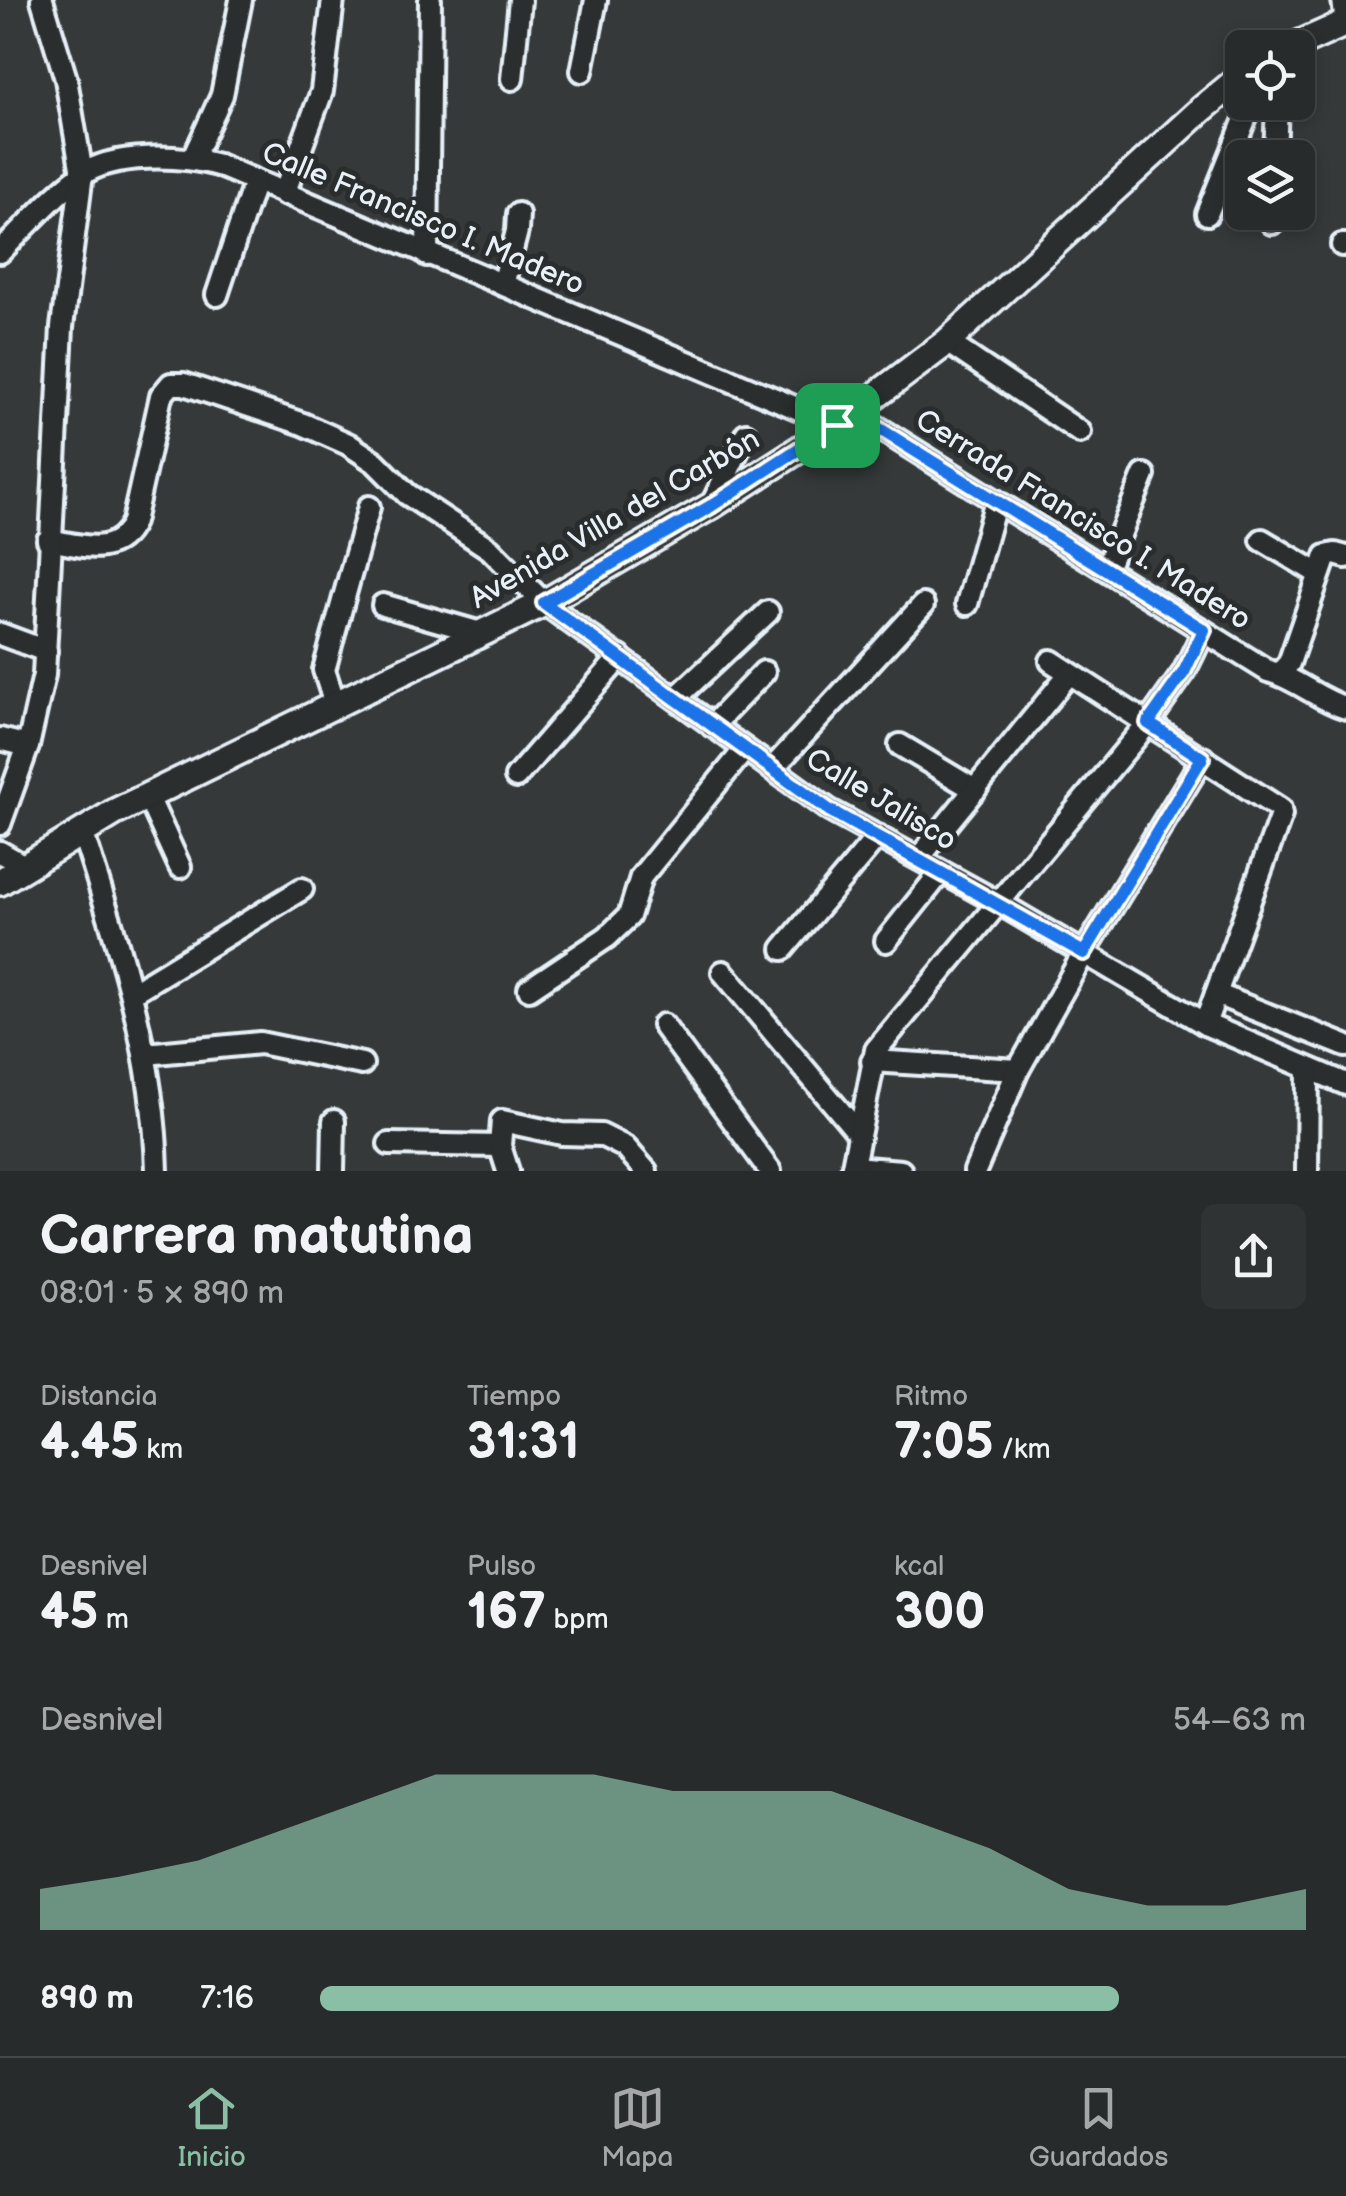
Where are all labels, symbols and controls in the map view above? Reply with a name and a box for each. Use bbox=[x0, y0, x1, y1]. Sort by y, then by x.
map controls bbox=[1225, 30, 1315, 230]
button: locate bbox=[1225, 30, 1315, 120]
street label: Calle Francisco I. Madero bbox=[256, 135, 590, 303]
button: layers bbox=[1225, 140, 1315, 230]
pin bbox=[795, 383, 880, 468]
icon: arrive bbox=[810, 398, 865, 453]
street label: Cerrada Francisco I. Madero bbox=[909, 402, 1257, 638]
street label: Avenida Villa del Carbón bbox=[464, 421, 766, 617]
street label: Calle Jalisco bbox=[799, 741, 963, 859]
text: Carrera matutina bbox=[40, 1203, 474, 1270]
button: share bbox=[1201, 1204, 1306, 1309]
text: 08:01 · 5 × 890 m bbox=[40, 1274, 284, 1313]
text: Distancia bbox=[40, 1380, 158, 1413]
text: Tiempo bbox=[467, 1380, 561, 1413]
text: Ritmo bbox=[894, 1380, 968, 1413]
text: 4.45 bbox=[40, 1413, 139, 1473]
text: 31:31 bbox=[467, 1413, 580, 1473]
text: 7:05 bbox=[894, 1413, 994, 1473]
text: km bbox=[139, 1433, 183, 1466]
text: /km bbox=[994, 1433, 1051, 1466]
text: Desnivel bbox=[40, 1550, 148, 1583]
text: Pulso bbox=[467, 1550, 536, 1583]
text: kcal bbox=[894, 1550, 944, 1583]
text: 45 bbox=[40, 1583, 98, 1643]
text: 167 bbox=[467, 1583, 546, 1643]
text: 300 bbox=[894, 1583, 986, 1643]
text: m bbox=[98, 1603, 129, 1636]
text: bpm bbox=[546, 1603, 609, 1636]
text: Desnivel bbox=[40, 1701, 163, 1740]
text: 54–63 m bbox=[1173, 1701, 1306, 1740]
text: 890 m bbox=[40, 1979, 134, 2018]
text: 7:16 bbox=[200, 1979, 254, 2018]
tab: Inicio bbox=[178, 2081, 246, 2174]
tab: Mapa bbox=[601, 2081, 673, 2174]
tab: Guardados bbox=[1029, 2081, 1168, 2174]

